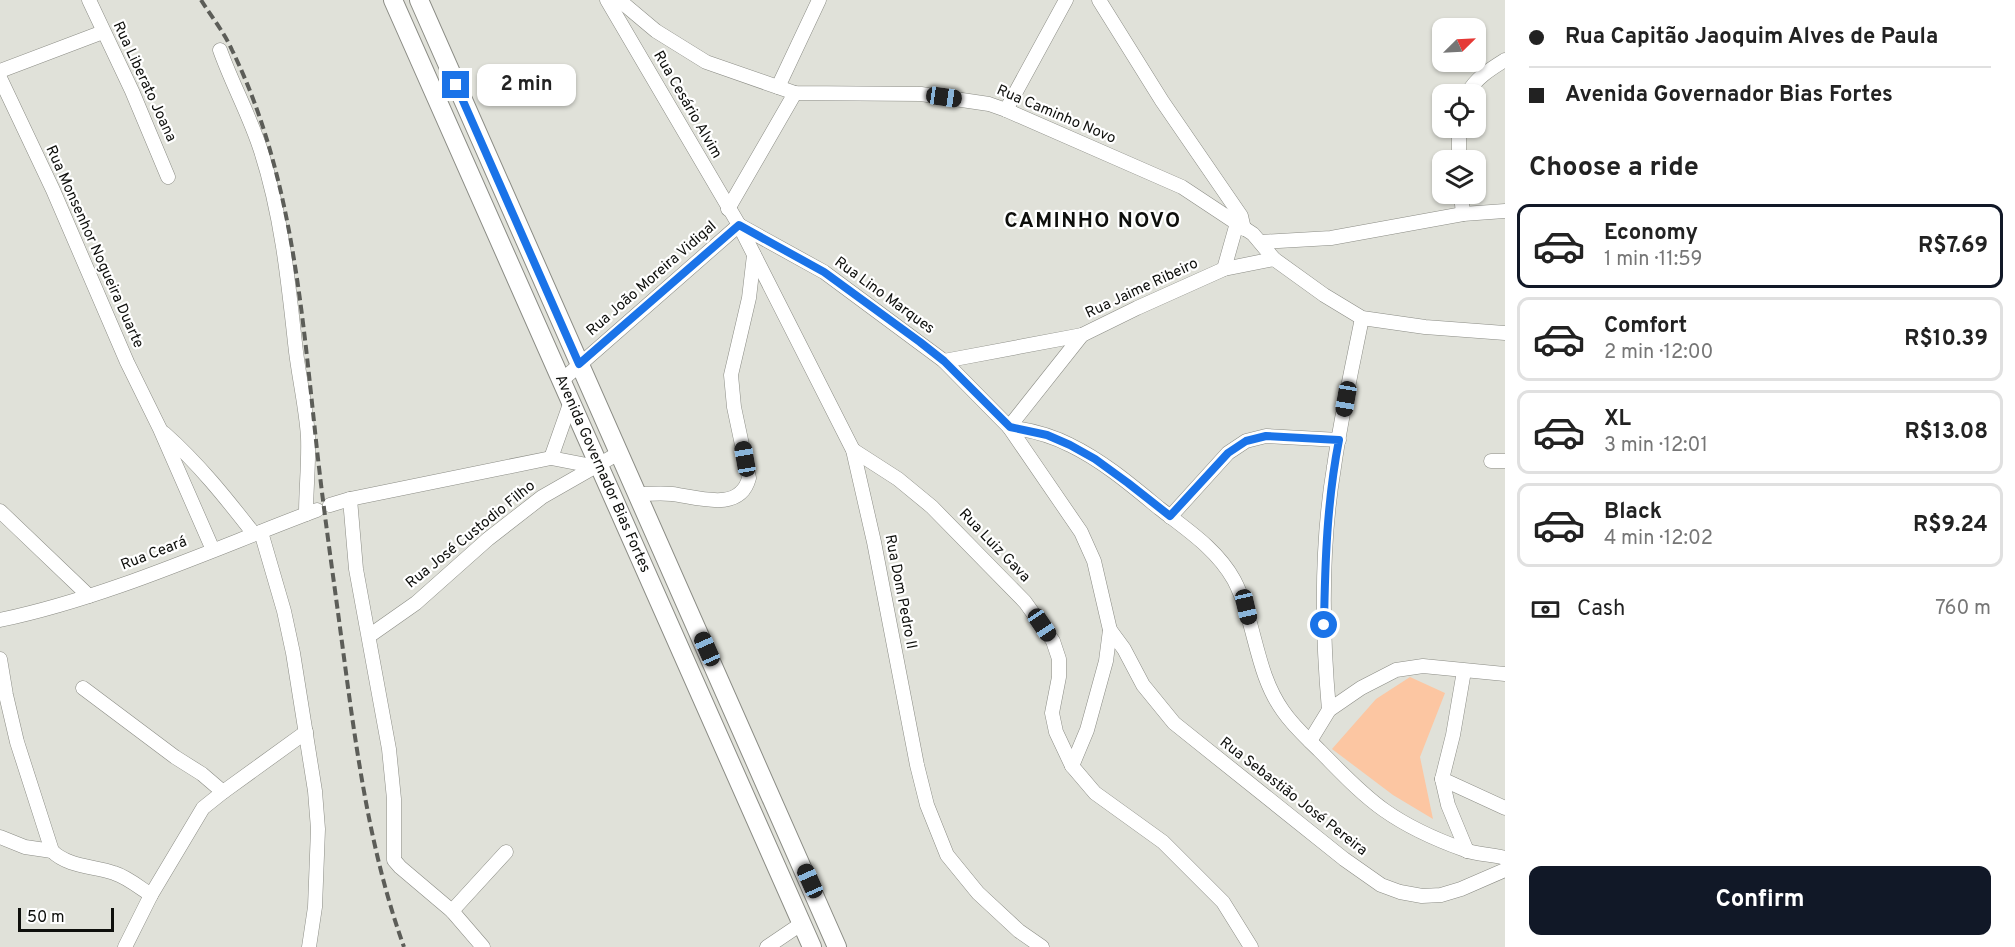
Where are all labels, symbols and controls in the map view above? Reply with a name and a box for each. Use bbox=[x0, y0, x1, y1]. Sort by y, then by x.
north arrow bbox=[1432, 18, 1486, 72]
map controls bbox=[1432, 18, 1486, 204]
street label: Rua Liberato Joana bbox=[108, 19, 180, 145]
text: Rua Capitão Jaoquim Alves de Paula bbox=[1565, 24, 1938, 51]
street label: Rua Cesário Alvim bbox=[648, 48, 726, 162]
callout: 2 min bbox=[477, 64, 576, 106]
route end bbox=[442, 71, 469, 98]
text: 2 min bbox=[500, 72, 553, 98]
street label: Rua Caminho Novo bbox=[993, 81, 1119, 149]
text: Avenida Governador Bias Fortes bbox=[1565, 82, 1893, 109]
button: locate bbox=[1432, 84, 1486, 138]
car bbox=[925, 86, 963, 108]
street label: Rua Monsenhor Nogueira Duarte bbox=[41, 143, 147, 351]
button: layers bbox=[1432, 150, 1486, 204]
text: Choose a ride bbox=[1529, 151, 1699, 185]
district label: CAMINHO NOVO bbox=[1004, 208, 1182, 235]
street label: Rua João Moreira Vidigal bbox=[583, 217, 721, 341]
icon: car bbox=[1532, 219, 1586, 273]
text: Economy bbox=[1604, 220, 1698, 247]
text: R$7.69 bbox=[1918, 233, 1988, 260]
text: 1 min · 11:59 bbox=[1604, 247, 1702, 273]
street label: Rua Lino Marques bbox=[830, 253, 938, 339]
street label: Rua Jaime Ribeiro bbox=[1083, 255, 1201, 323]
icon: car bbox=[1532, 312, 1586, 366]
text: Comfort bbox=[1604, 313, 1687, 340]
text: R$10.39 bbox=[1904, 326, 1988, 353]
text: 2 min · 12:00 bbox=[1604, 340, 1713, 366]
street label: Avenida Governador Bias Fortes bbox=[550, 372, 655, 576]
car bbox=[1334, 380, 1358, 418]
icon: car bbox=[1532, 405, 1586, 459]
text: XL bbox=[1604, 406, 1631, 433]
text: R$13.08 bbox=[1904, 419, 1988, 446]
text: 3 min · 12:01 bbox=[1604, 433, 1708, 459]
car bbox=[733, 440, 757, 478]
street label: Rua José Custodio Filho bbox=[402, 477, 540, 593]
icon: car bbox=[1532, 498, 1586, 552]
text: Black bbox=[1604, 499, 1662, 526]
street label: Rua Luiz Gava bbox=[954, 505, 1034, 587]
text: R$9.24 bbox=[1913, 512, 1988, 539]
text: 4 min · 12:02 bbox=[1604, 526, 1713, 552]
street label: Rua Ceará bbox=[118, 533, 190, 575]
street label: Rua Dom Pedro II bbox=[880, 533, 920, 651]
car bbox=[1233, 587, 1259, 627]
icon: cash bbox=[1529, 593, 1562, 626]
text: Cash bbox=[1577, 596, 1626, 623]
text: 760 m bbox=[1935, 596, 1991, 622]
car bbox=[1024, 605, 1060, 645]
route start bbox=[1310, 611, 1337, 638]
car bbox=[691, 629, 723, 669]
street label: Rua Sebastião José Pereira bbox=[1215, 733, 1371, 861]
car bbox=[794, 861, 826, 901]
button: Confirm bbox=[1529, 866, 1991, 935]
scale bar bbox=[18, 905, 114, 932]
text: 50 m bbox=[27, 908, 65, 928]

